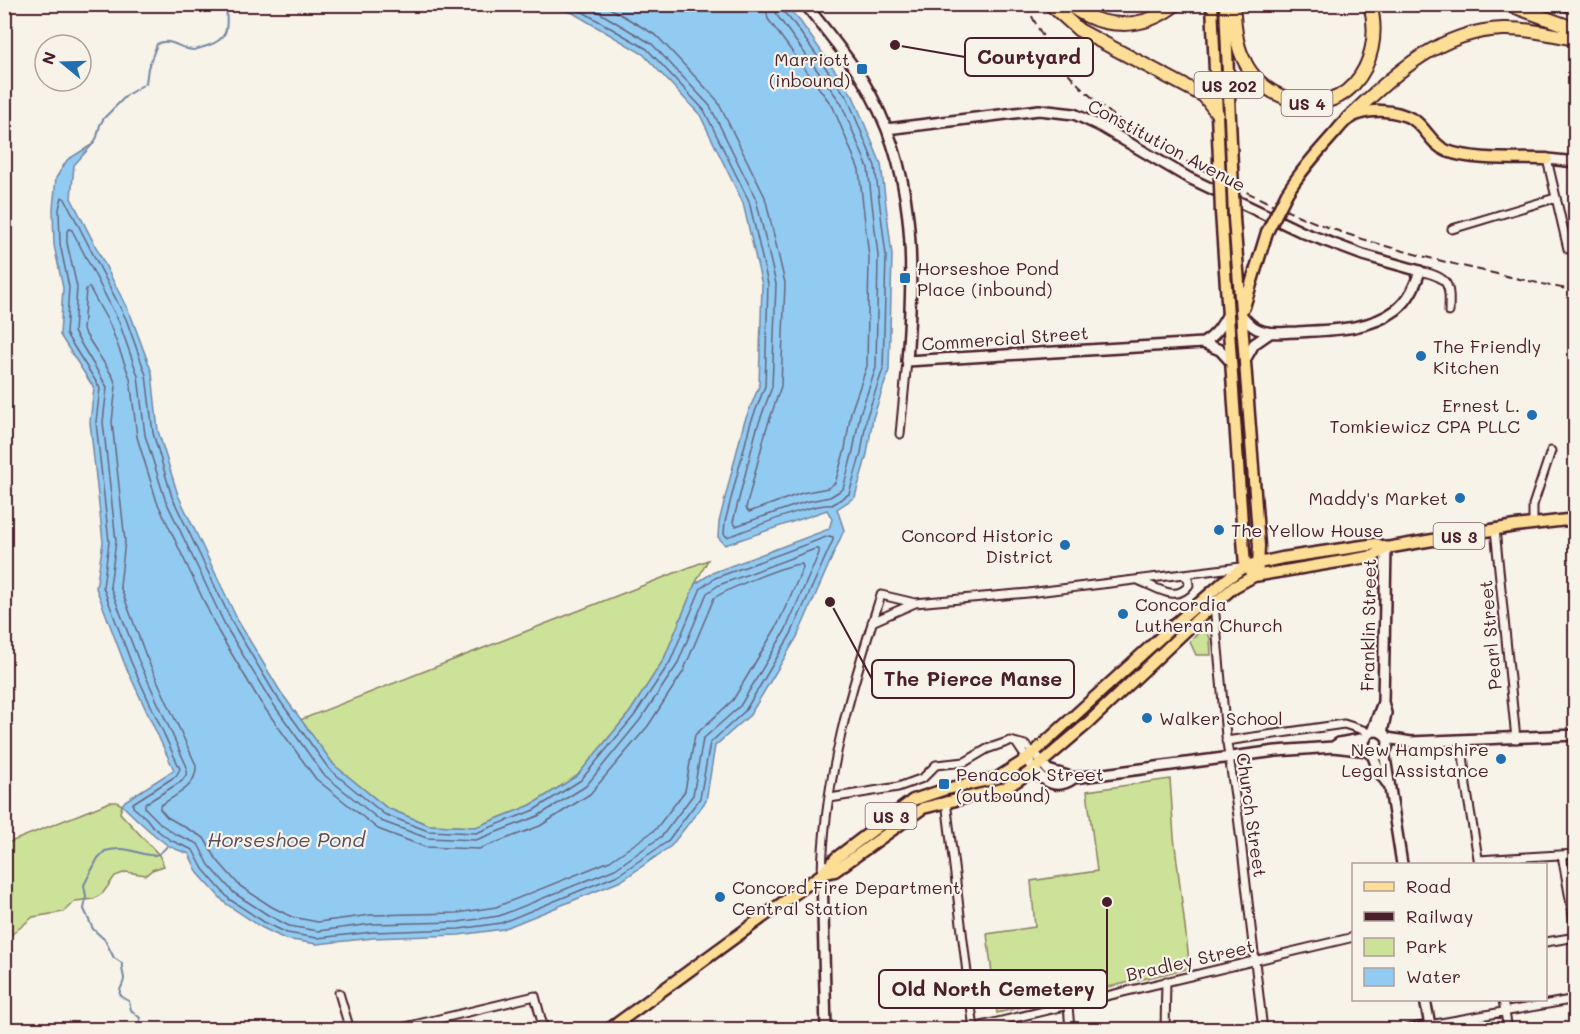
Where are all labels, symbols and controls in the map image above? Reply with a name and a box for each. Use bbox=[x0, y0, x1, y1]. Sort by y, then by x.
north arrow bbox=[33, 33, 93, 93]
callout: Courtyard bbox=[965, 38, 1093, 76]
text: Courtyard bbox=[977, 43, 1081, 69]
place label: Marriott (inbound) bbox=[769, 47, 850, 92]
text: N bbox=[36, 49, 60, 67]
marker: Marriott (inbound) bbox=[855, 62, 869, 76]
road number: US 202 bbox=[1194, 72, 1264, 98]
road number: US 4 bbox=[1282, 90, 1332, 116]
street label: Constitution Avenue bbox=[1084, 93, 1250, 197]
place label: Horseshoe Pond Place (inbound) bbox=[917, 256, 1059, 301]
marker: Horseshoe Pond Place (inbound) bbox=[898, 271, 912, 285]
street label: Commercial Street bbox=[921, 320, 1089, 356]
place label: The Friendly Kitchen bbox=[1433, 334, 1541, 379]
marker: The Friendly Kitchen bbox=[1414, 349, 1428, 363]
place label: Ernest L. Tomkiewicz CPA PLLC bbox=[1330, 393, 1520, 438]
marker: Ernest L. Tomkiewicz CPA PLLC bbox=[1525, 408, 1539, 422]
place label: Maddy's Market bbox=[1309, 486, 1448, 510]
marker: Maddy's Market bbox=[1453, 491, 1467, 505]
place label: The Yellow House bbox=[1231, 518, 1384, 542]
place label: Concord Historic District bbox=[901, 523, 1053, 568]
marker: The Yellow House bbox=[1212, 523, 1226, 537]
road number: US 3 bbox=[1434, 523, 1484, 549]
marker: Concord Historic District bbox=[1058, 538, 1072, 552]
street label: Franklin Street bbox=[1355, 558, 1381, 692]
street label: Pearl Street bbox=[1473, 579, 1507, 691]
place label: Concordia Lutheran Church bbox=[1135, 592, 1282, 637]
marker: Concordia Lutheran Church bbox=[1116, 607, 1130, 621]
callout: The Pierce Manse bbox=[872, 660, 1074, 698]
text: The Pierce Manse bbox=[884, 665, 1062, 691]
place label: Walker School bbox=[1159, 706, 1283, 730]
marker: Walker School bbox=[1140, 711, 1154, 725]
place label: New Hampshire Legal Assistance bbox=[1341, 737, 1489, 782]
street label: Church Street bbox=[1231, 751, 1273, 879]
marker: New Hampshire Legal Assistance bbox=[1494, 752, 1508, 766]
place label: Penacook Street (outbound) bbox=[956, 762, 1104, 807]
marker: Penacook Street (outbound) bbox=[937, 777, 951, 791]
road number: US 3 bbox=[866, 803, 916, 829]
water label: Horseshoe Pond bbox=[207, 826, 366, 852]
legend bbox=[1352, 863, 1547, 1001]
text: Road bbox=[1406, 874, 1451, 898]
place label: Concord Fire Department Central Station bbox=[732, 875, 961, 920]
marker: Concord Fire Department Central Station bbox=[713, 890, 727, 904]
text: Railway bbox=[1406, 904, 1473, 928]
street label: Bradley Street bbox=[1124, 934, 1256, 986]
text: Park bbox=[1406, 934, 1447, 958]
text: Water bbox=[1406, 964, 1461, 988]
callout: Old North Cemetery bbox=[879, 970, 1107, 1008]
text: Old North Cemetery bbox=[891, 975, 1095, 1001]

